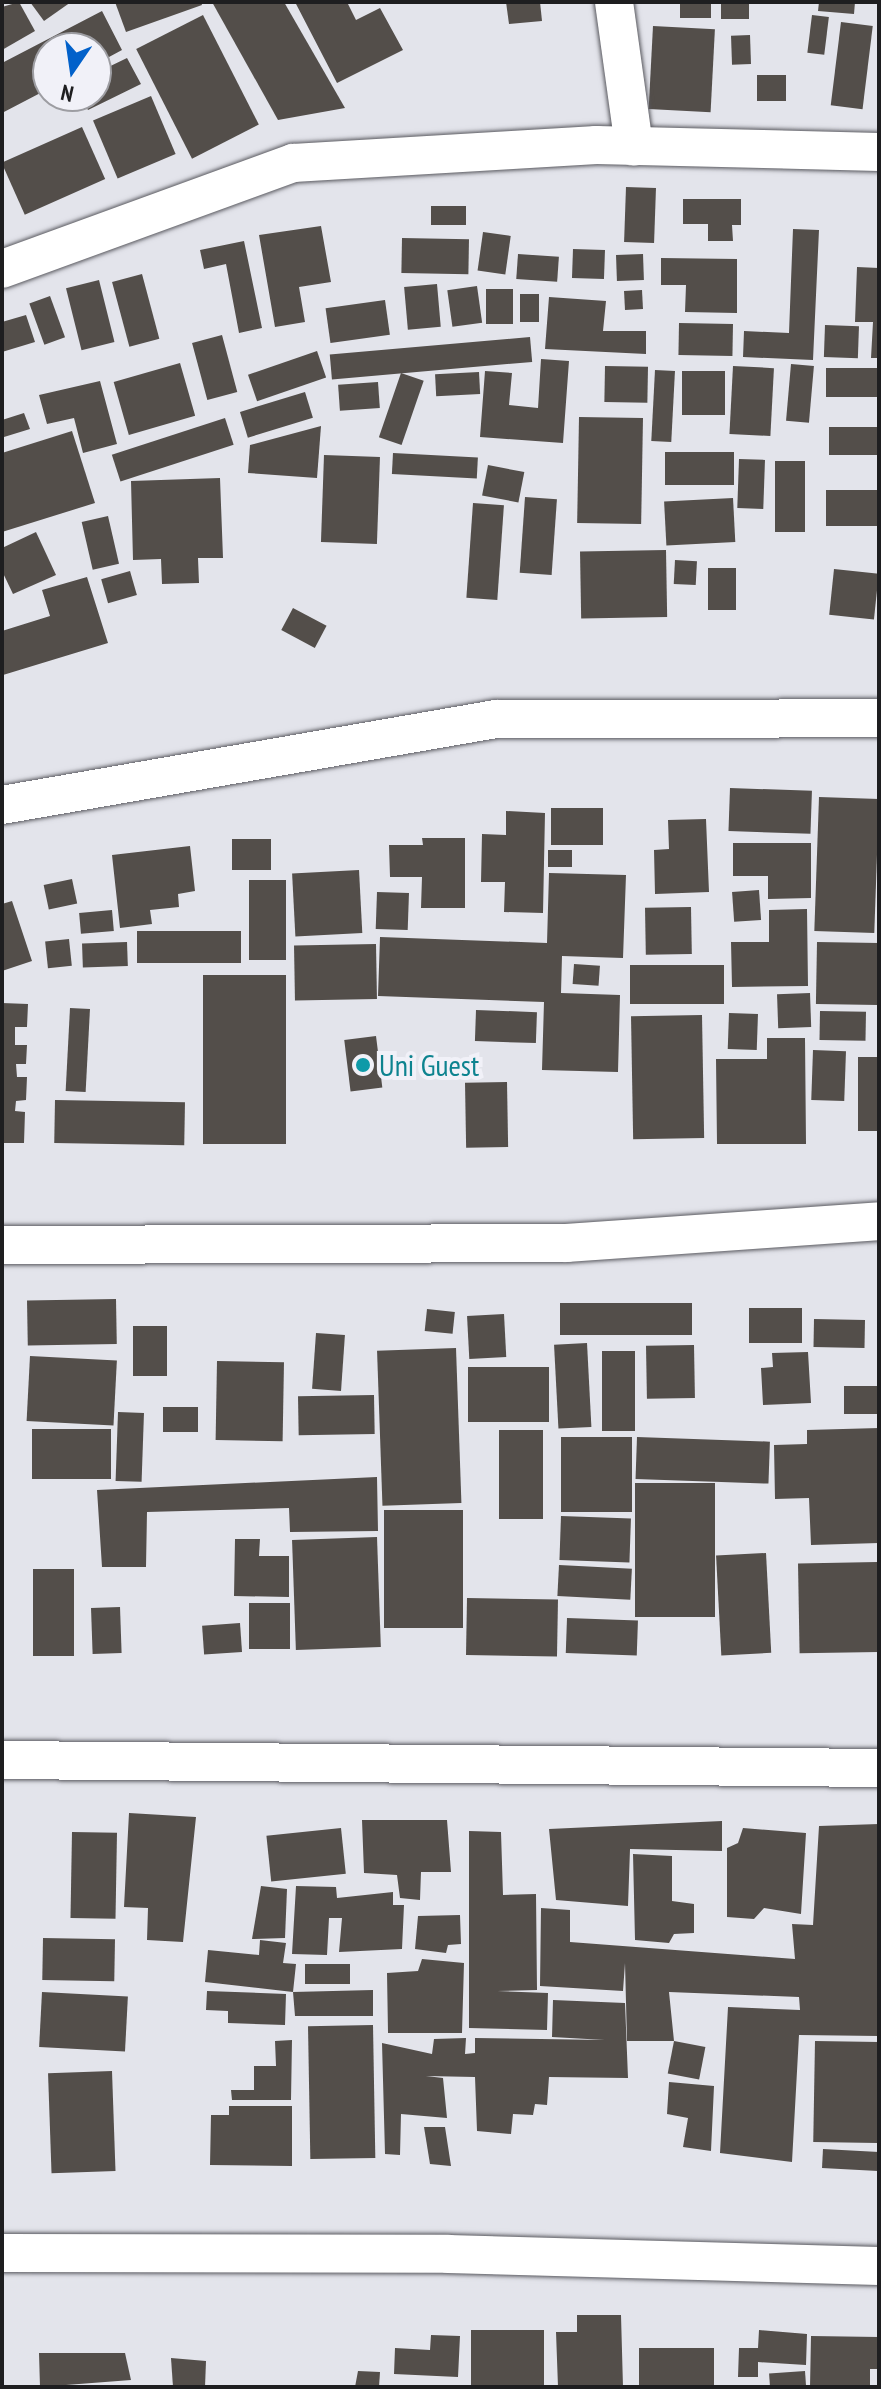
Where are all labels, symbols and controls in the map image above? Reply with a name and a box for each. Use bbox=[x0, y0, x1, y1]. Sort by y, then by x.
north arrow bbox=[32, 32, 112, 112]
text: N bbox=[58, 78, 76, 108]
place label: Uni Guest bbox=[379, 1047, 479, 1083]
marker: Uni Guest bbox=[354, 1056, 372, 1074]

